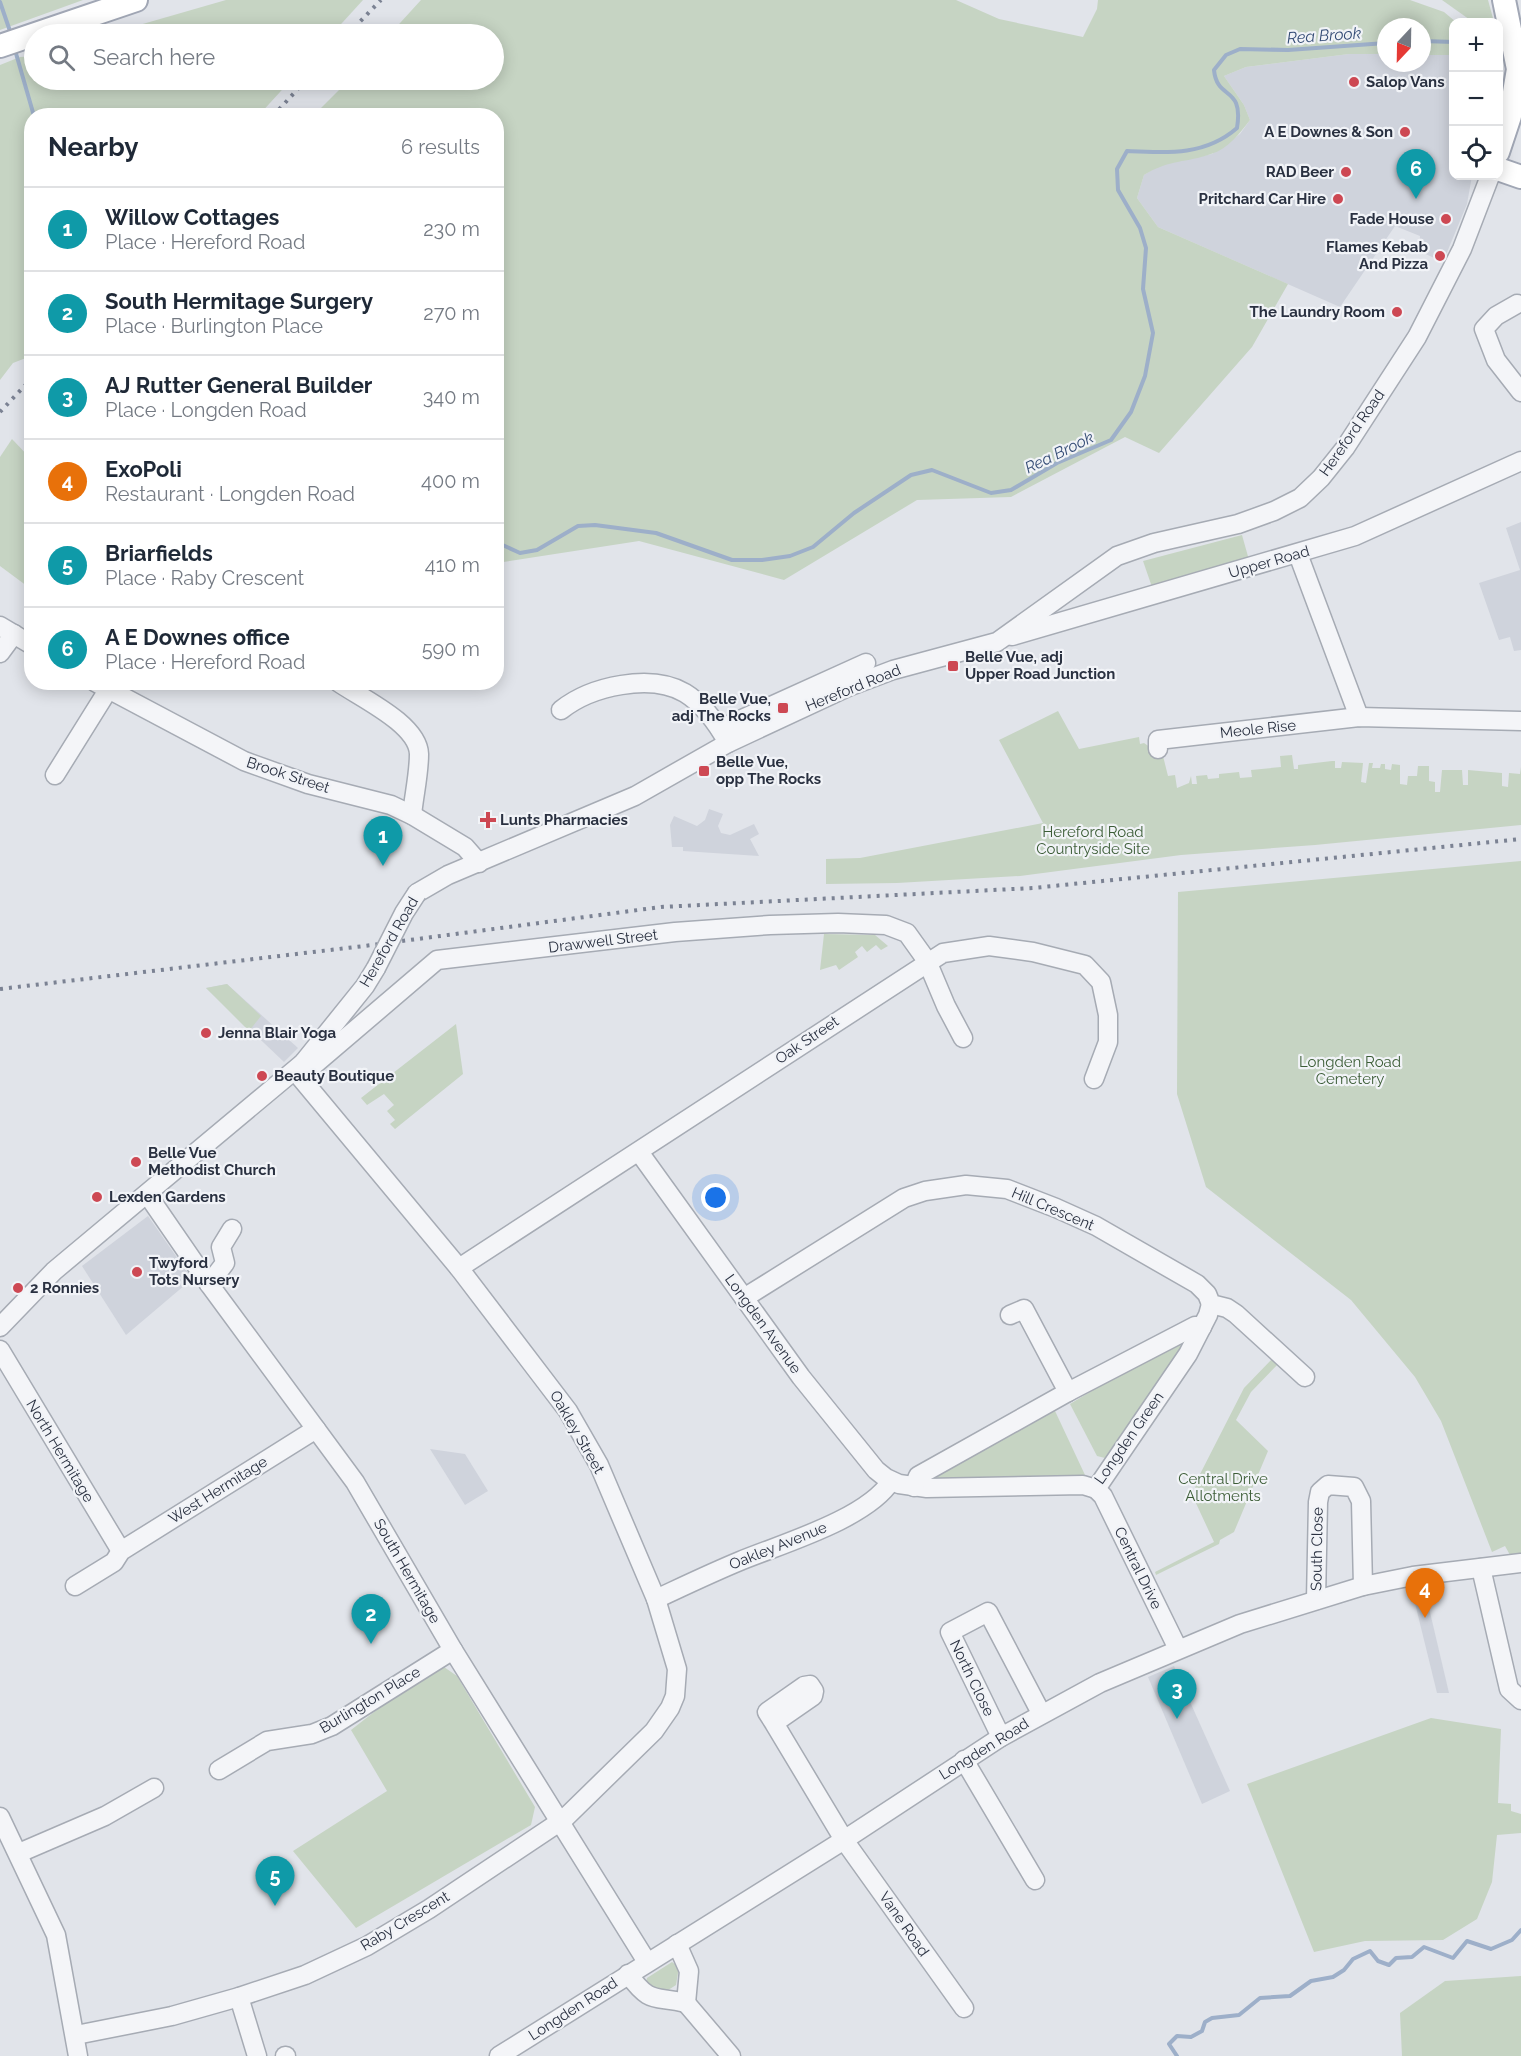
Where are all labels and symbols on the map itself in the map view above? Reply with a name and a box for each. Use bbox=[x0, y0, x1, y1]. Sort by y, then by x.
north arrow bbox=[1377, 18, 1431, 72]
water label: Rea Brook bbox=[1286, 23, 1362, 48]
place label: Salop Vans bbox=[1366, 73, 1445, 91]
marker: Salop Vans bbox=[1347, 75, 1361, 89]
place label: A E Downes & Son bbox=[1264, 123, 1393, 141]
marker: A E Downes & Son bbox=[1398, 125, 1412, 139]
pin: 6 bbox=[1396, 150, 1436, 199]
place label: RAD Beer bbox=[1266, 163, 1334, 181]
marker: RAD Beer bbox=[1339, 165, 1353, 179]
place label: Pritchard Car Hire bbox=[1199, 190, 1326, 208]
marker: Pritchard Car Hire bbox=[1331, 192, 1345, 206]
place label: Fade House bbox=[1349, 210, 1434, 228]
marker: Fade House bbox=[1439, 212, 1453, 226]
place label: Flames Kebab And Pizza bbox=[1326, 238, 1428, 273]
marker: Flames Kebab And Pizza bbox=[1433, 249, 1447, 263]
place label: The Laundry Room bbox=[1250, 303, 1385, 321]
marker: The Laundry Room bbox=[1390, 305, 1404, 319]
street label: Hereford Road bbox=[1316, 386, 1388, 480]
water label: Rea Brook bbox=[1022, 427, 1097, 477]
street label: Upper Road bbox=[1226, 542, 1312, 582]
place label: Belle Vue, adj Upper Road Junction bbox=[965, 648, 1115, 683]
marker: Belle Vue, adj Upper Road Junction bbox=[946, 659, 960, 673]
street label: Hereford Road bbox=[803, 661, 903, 715]
place label: Belle Vue, adj The Rocks bbox=[672, 690, 771, 725]
marker: Belle Vue, adj The Rocks bbox=[776, 701, 790, 715]
street label: Meole Rise bbox=[1219, 716, 1297, 742]
street label: Brook Street bbox=[244, 753, 332, 797]
place label: Belle Vue, opp The Rocks bbox=[716, 753, 821, 788]
marker: Belle Vue, opp The Rocks bbox=[697, 764, 711, 778]
place label: Lunts Pharmacies bbox=[500, 811, 628, 829]
marker: Lunts Pharmacies bbox=[481, 813, 495, 827]
pin: 1 bbox=[364, 816, 403, 866]
park label: Hereford Road Countryside Site bbox=[1036, 823, 1150, 858]
street label: Hereford Road bbox=[356, 894, 422, 990]
street label: Drawwell Street bbox=[547, 925, 659, 957]
street label: Oak Street bbox=[772, 1012, 842, 1068]
place label: Jenna Blair Yoga bbox=[218, 1024, 337, 1042]
marker: Jenna Blair Yoga bbox=[199, 1026, 213, 1040]
park label: Longden Road Cemetery bbox=[1299, 1053, 1401, 1088]
place label: Beauty Boutique bbox=[274, 1067, 394, 1085]
marker: Beauty Boutique bbox=[255, 1069, 269, 1083]
place label: Belle Vue Methodist Church bbox=[148, 1144, 276, 1179]
marker: Belle Vue Methodist Church bbox=[129, 1155, 143, 1169]
your location bbox=[701, 1183, 730, 1212]
street label: Hill Crescent bbox=[1009, 1184, 1097, 1234]
place label: Lexden Gardens bbox=[109, 1188, 226, 1206]
marker: Lexden Gardens bbox=[90, 1190, 104, 1204]
place label: Twyford Tots Nursery bbox=[149, 1254, 240, 1289]
marker: Twyford Tots Nursery bbox=[130, 1265, 144, 1279]
street label: Longden Avenue bbox=[721, 1271, 805, 1377]
place label: 2 Ronnies bbox=[30, 1279, 99, 1297]
marker: 2 Ronnies bbox=[11, 1281, 25, 1295]
street label: Oakley Street bbox=[546, 1387, 608, 1477]
street label: Longden Green bbox=[1091, 1388, 1167, 1488]
street label: North Hermitage bbox=[22, 1396, 98, 1506]
street label: West Hermitage bbox=[165, 1452, 271, 1528]
park label: Central Drive Allotments bbox=[1178, 1470, 1268, 1505]
street label: South Close bbox=[1307, 1507, 1327, 1591]
street label: South Hermitage bbox=[370, 1515, 444, 1627]
street label: Oakley Avenue bbox=[727, 1518, 830, 1574]
street label: Central Drive bbox=[1110, 1524, 1166, 1612]
pin: 4 bbox=[1406, 1568, 1444, 1618]
pin: 2 bbox=[352, 1594, 391, 1644]
street label: North Close bbox=[946, 1637, 998, 1719]
street label: Burlington Place bbox=[316, 1663, 424, 1737]
pin: 3 bbox=[1158, 1670, 1196, 1719]
street label: Longden Road bbox=[936, 1714, 1032, 1784]
pin: 5 bbox=[256, 1856, 294, 1906]
street label: Raby Crescent bbox=[357, 1887, 453, 1955]
street label: Vane Road bbox=[875, 1888, 933, 1960]
street label: Longden Road bbox=[525, 1974, 621, 2044]

